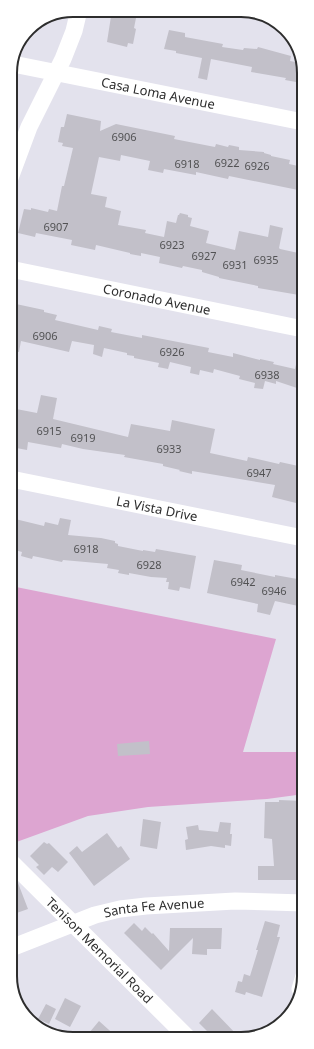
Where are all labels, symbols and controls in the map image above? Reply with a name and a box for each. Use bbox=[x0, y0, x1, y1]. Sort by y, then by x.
street label: Casa Loma Avenue bbox=[100, 73, 217, 113]
house number: 6906 bbox=[111, 129, 137, 144]
house number: 6922 bbox=[214, 155, 240, 170]
house number: 6918 bbox=[174, 156, 200, 171]
house number: 6926 bbox=[244, 158, 270, 173]
house number: 6907 bbox=[43, 219, 69, 234]
house number: 6923 bbox=[159, 237, 185, 252]
house number: 6927 bbox=[191, 248, 217, 263]
house number: 6935 bbox=[253, 252, 279, 267]
house number: 6931 bbox=[222, 257, 248, 272]
street label: Coronado Avenue bbox=[102, 279, 212, 319]
house number: 6906 bbox=[32, 328, 58, 343]
house number: 6926 bbox=[159, 344, 185, 359]
house number: 6938 bbox=[254, 367, 280, 382]
house number: 6915 bbox=[36, 423, 62, 438]
house number: 6919 bbox=[70, 430, 96, 445]
house number: 6933 bbox=[156, 441, 182, 456]
house number: 6947 bbox=[246, 465, 272, 480]
street label: La Vista Drive bbox=[115, 492, 199, 525]
house number: 6918 bbox=[73, 541, 99, 556]
house number: 6928 bbox=[136, 557, 162, 572]
house number: 6942 bbox=[230, 574, 256, 589]
house number: 6946 bbox=[261, 583, 287, 598]
street label: Tenison Memorial Road bbox=[42, 893, 157, 1007]
street label: Santa Fe Avenue bbox=[102, 894, 205, 922]

